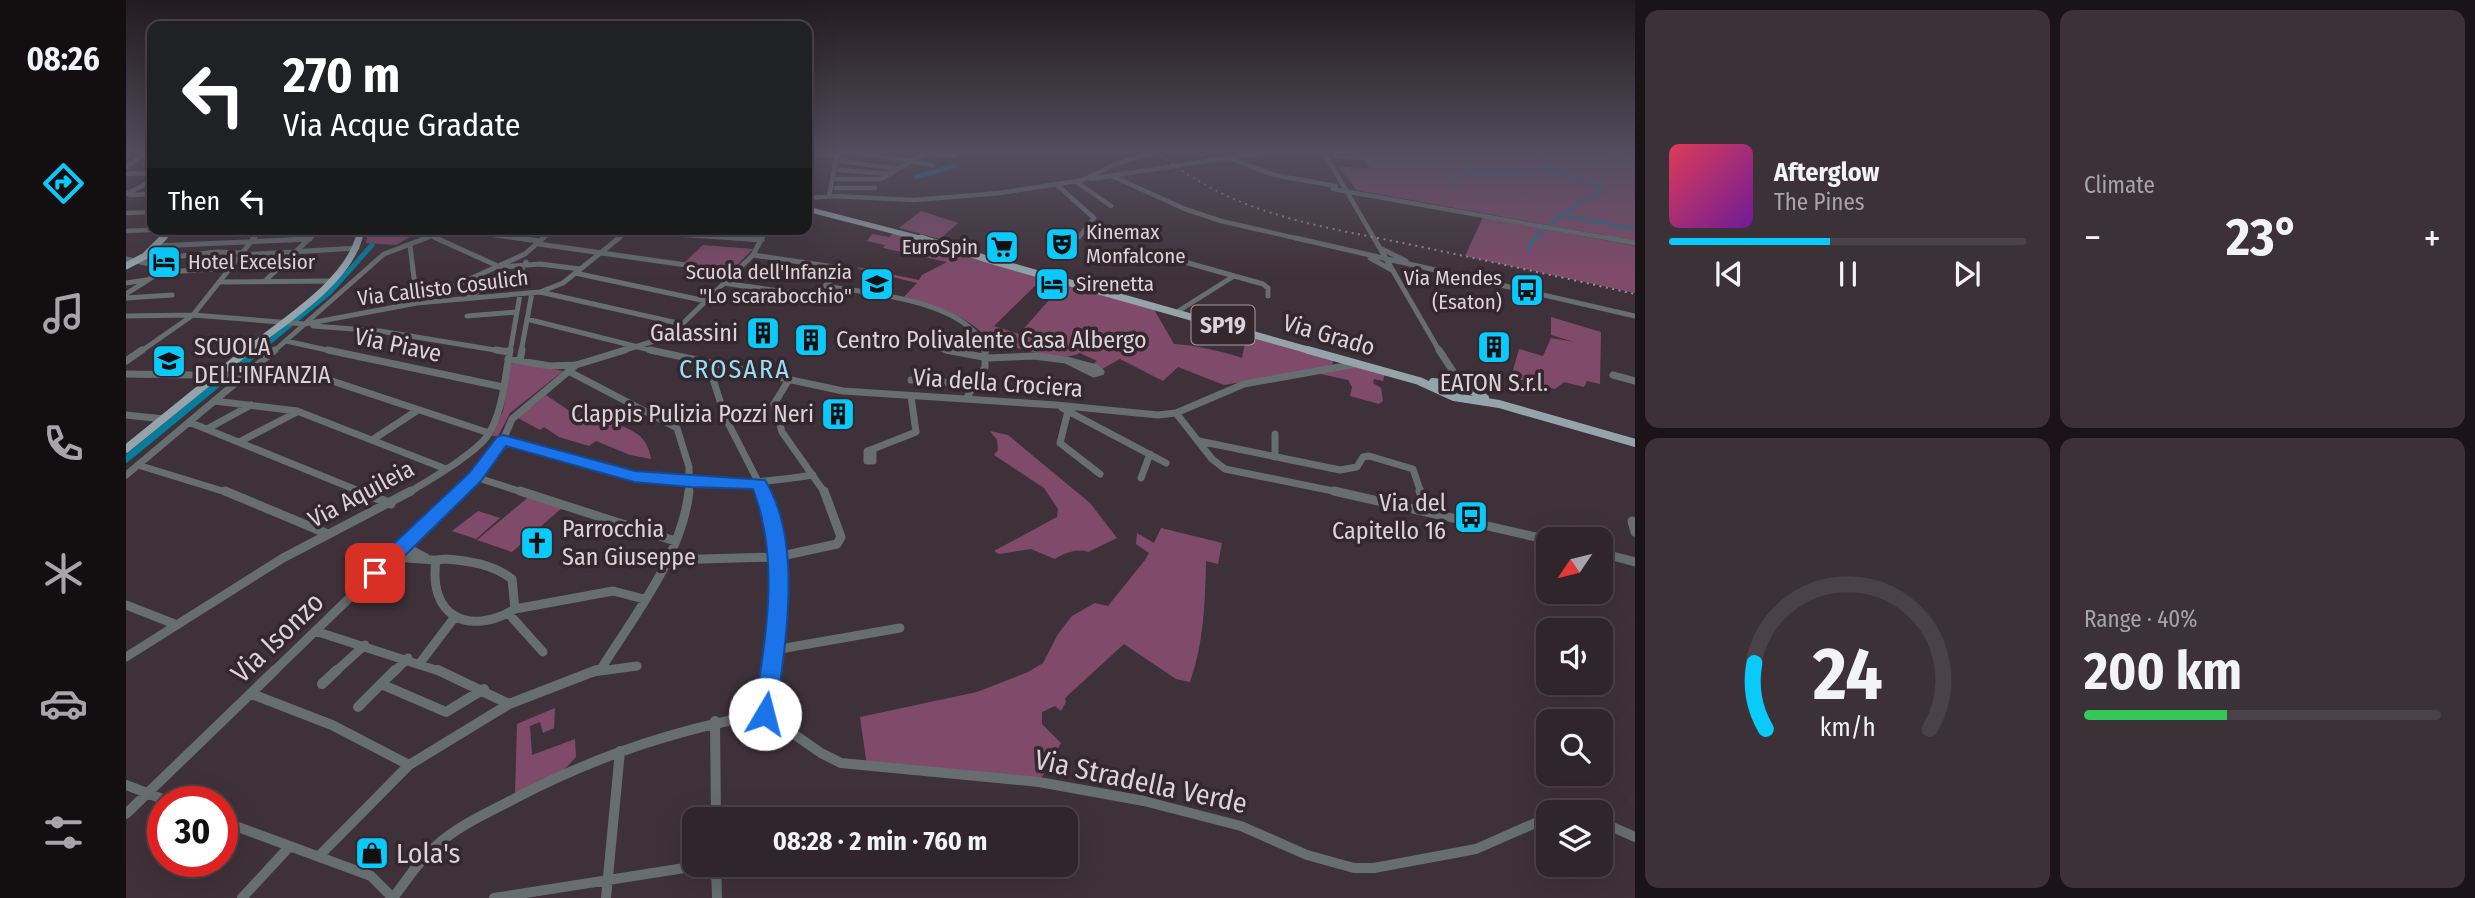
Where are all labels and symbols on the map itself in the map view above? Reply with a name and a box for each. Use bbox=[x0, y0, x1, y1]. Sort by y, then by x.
place label: Kinemax Monfalcone bbox=[1086, 219, 1186, 269]
theatre icon: Kinemax Monfalcone bbox=[1043, 225, 1081, 263]
supermarket icon: EuroSpin bbox=[983, 228, 1021, 266]
place label: EuroSpin bbox=[902, 234, 978, 260]
hotel icon: Hotel Excelsior bbox=[145, 243, 183, 281]
place label: Hotel Excelsior bbox=[188, 249, 316, 275]
place label: Scuola dell'Infanzia "Lo scarabocchio" bbox=[686, 259, 852, 309]
street label: Via Callisto Cosulich bbox=[356, 265, 530, 311]
school or university icon: Scuola dell'Infanzia "Lo scarabocchio" bbox=[858, 265, 896, 303]
hotel icon: Sirenetta bbox=[1033, 265, 1071, 303]
place label: Via Mendes (Esaton) bbox=[1404, 265, 1502, 315]
place label: Sirenetta bbox=[1076, 271, 1154, 297]
bus stop icon: Via Mendes (Esaton) bbox=[1508, 271, 1546, 309]
road number: SP19 bbox=[1192, 306, 1254, 344]
street label: Via Grado bbox=[1280, 309, 1378, 361]
building icon: Galassini bbox=[744, 314, 782, 352]
place label: Galassini bbox=[650, 319, 738, 347]
building icon: Centro Polivalente Casa Albergo bbox=[792, 321, 830, 359]
street label: Via Piave bbox=[352, 322, 444, 368]
place label: Centro Polivalente Casa Albergo bbox=[836, 326, 1147, 354]
building icon: EATON S.r.l. bbox=[1475, 328, 1513, 366]
place label: SCUOLA DELL'INFANZIA bbox=[194, 333, 331, 389]
school or university icon: SCUOLA DELL'INFANZIA bbox=[150, 342, 188, 380]
district label: CROSARA bbox=[679, 354, 791, 385]
street label: Via della Crociera bbox=[912, 363, 1084, 403]
place label: EATON S.r.l. bbox=[1440, 369, 1548, 397]
building icon: Clappis Pulizia Pozzi Neri bbox=[819, 395, 857, 433]
place label: Clappis Pulizia Pozzi Neri bbox=[571, 400, 814, 428]
street label: Via Aquileia bbox=[303, 454, 419, 534]
place label: Via del Capitello 16 bbox=[1332, 489, 1446, 545]
bus stop icon: Via del Capitello 16 bbox=[1452, 498, 1490, 536]
place label: Parrocchia San Giuseppe bbox=[562, 515, 696, 571]
church icon: Parrocchia San Giuseppe bbox=[518, 524, 556, 562]
north arrow bbox=[1536, 527, 1614, 604]
pin bbox=[345, 543, 405, 603]
street label: Via Isonzo bbox=[224, 585, 331, 690]
position arrow bbox=[728, 677, 802, 751]
street label: Via Stradella Verde bbox=[1032, 743, 1250, 820]
speed limit sign: 30 bbox=[147, 786, 238, 877]
shop icon: Lola's bbox=[353, 834, 391, 872]
place label: Lola's bbox=[396, 837, 461, 870]

